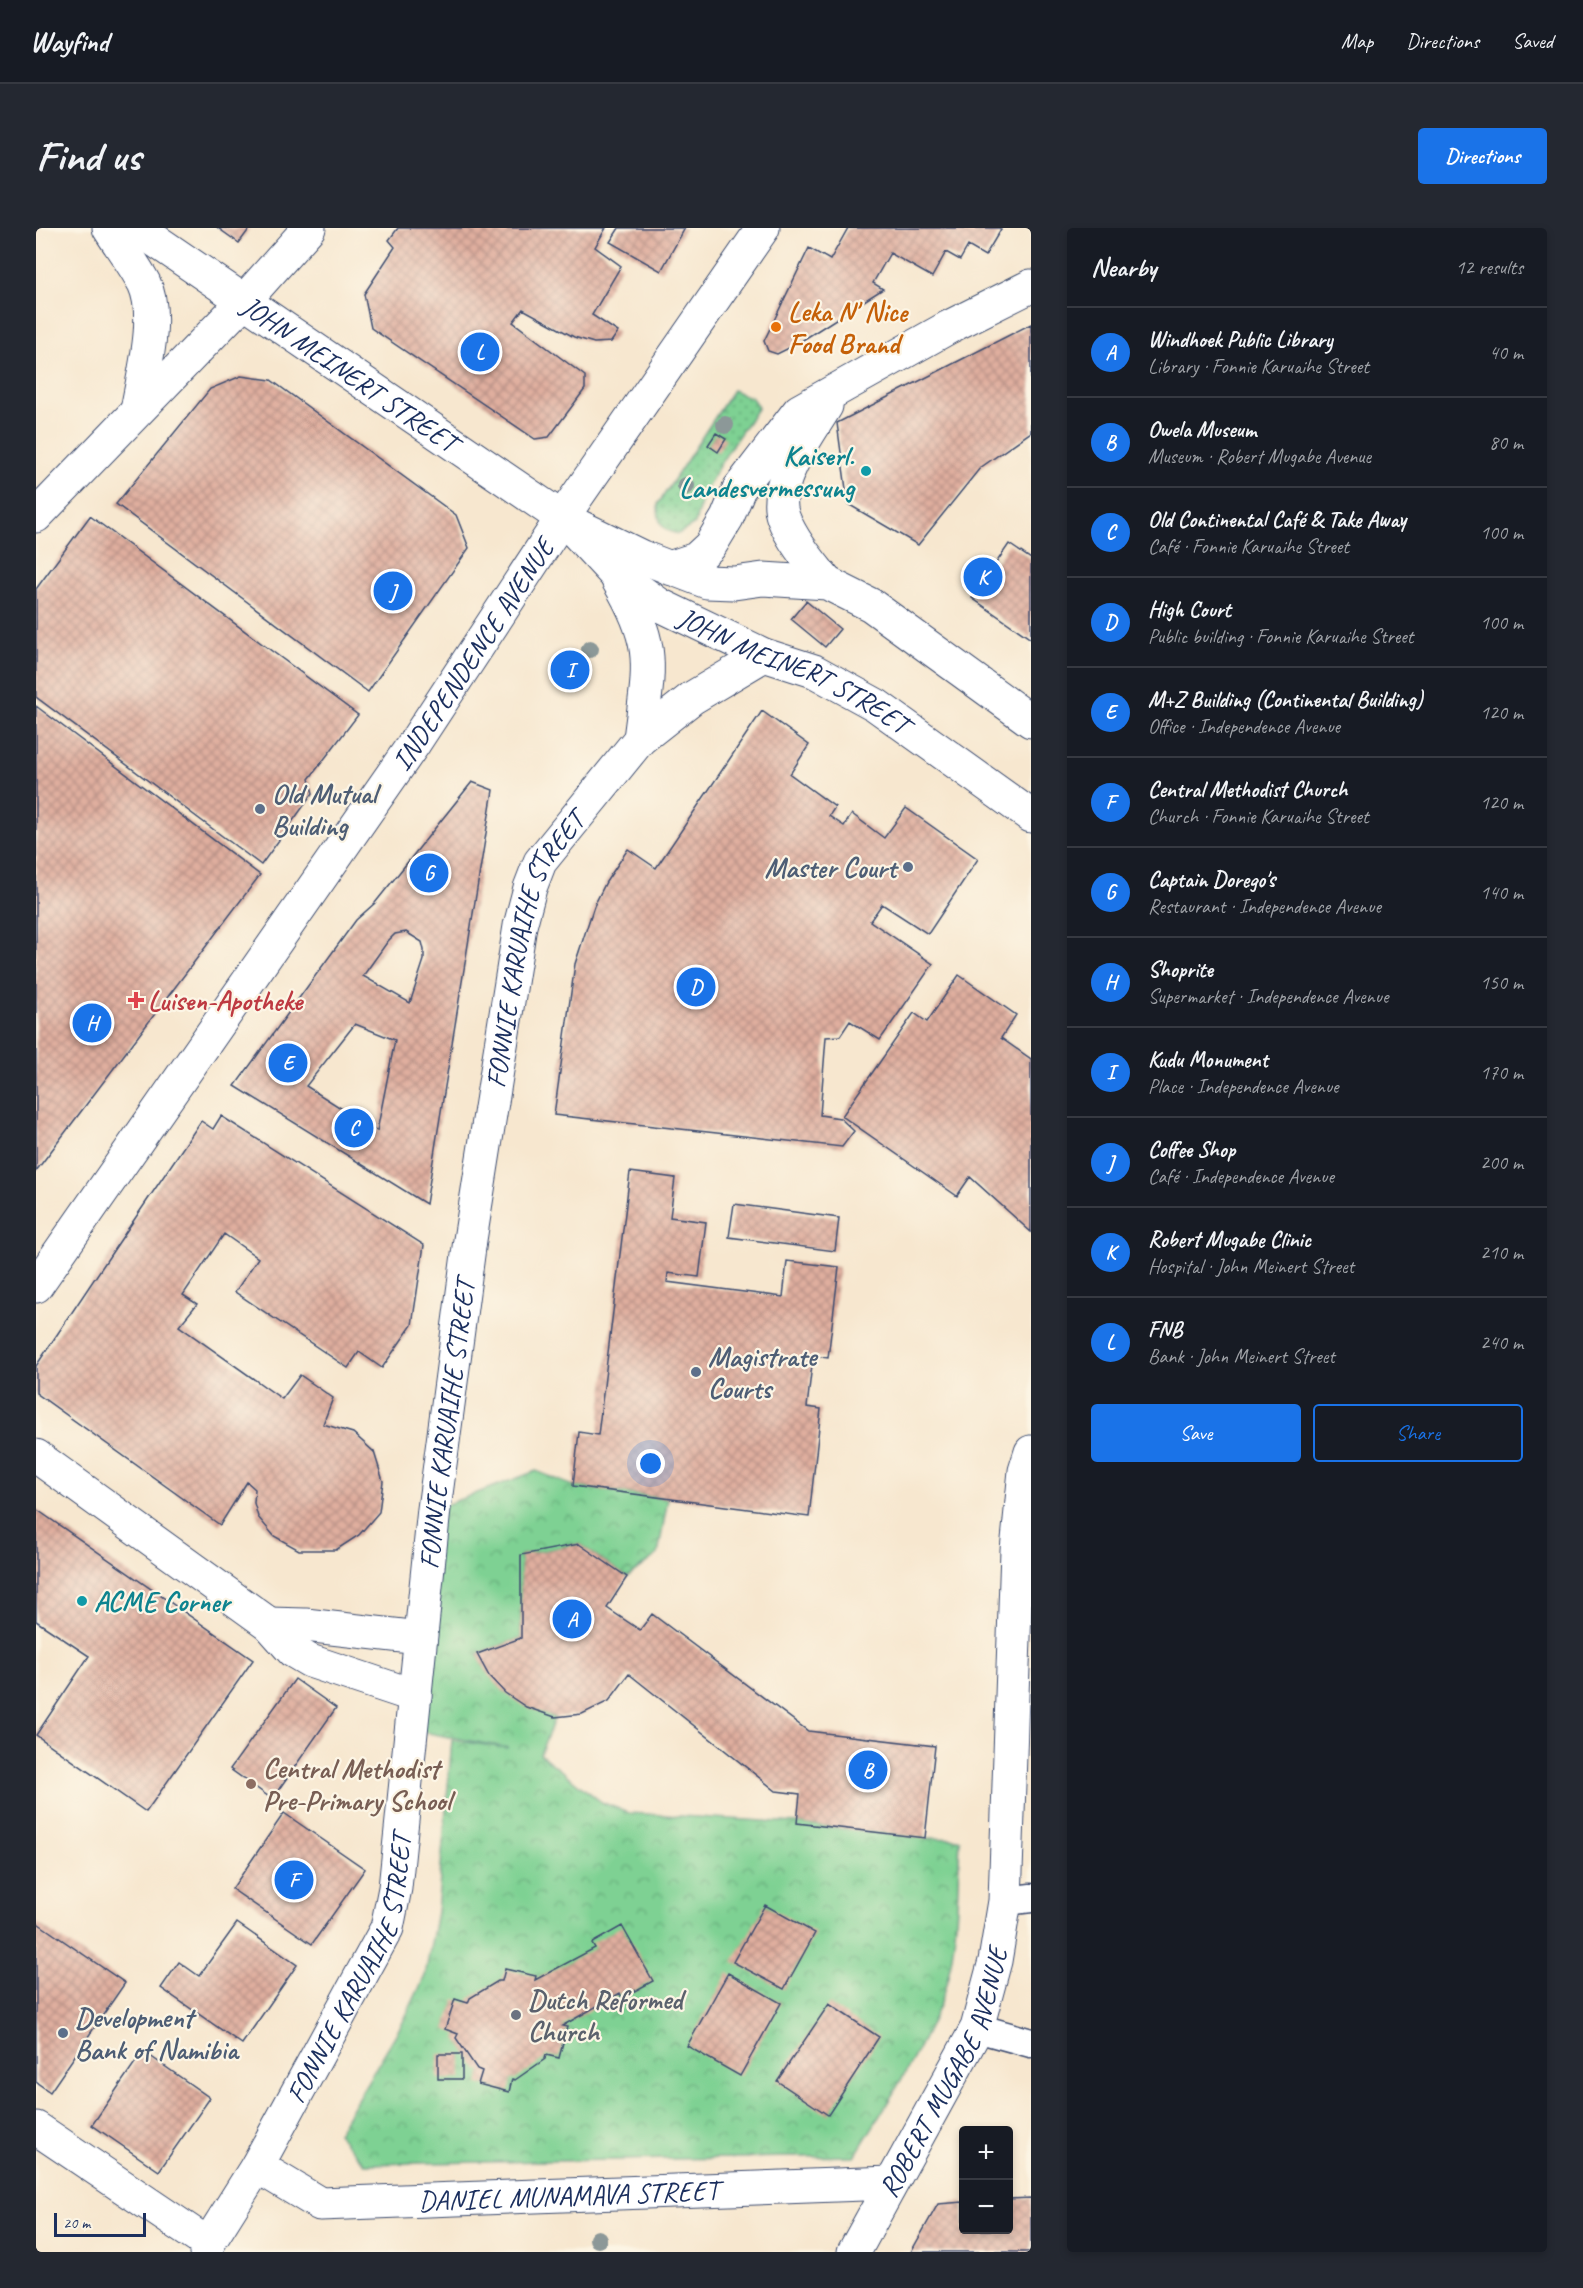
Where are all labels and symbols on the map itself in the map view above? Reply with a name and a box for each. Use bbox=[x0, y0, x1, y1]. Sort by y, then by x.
street label: JOHN MEINERT STREET bbox=[234, 287, 470, 463]
place label: Leka N' Nice Food Brand bbox=[788, 294, 910, 361]
marker: Leka N' Nice Food Brand bbox=[769, 320, 783, 334]
pin: L bbox=[460, 330, 500, 374]
place label: Kaiserl. Landesvermessung bbox=[679, 438, 856, 505]
marker: Kaiserl. Landesvermessung bbox=[859, 464, 873, 478]
street label: INDEPENDENCE AVENUE bbox=[383, 529, 563, 777]
pin: K bbox=[964, 554, 1002, 600]
pin: J bbox=[374, 568, 412, 614]
street label: JOHN MEINERT STREET bbox=[671, 598, 922, 745]
pin: I bbox=[550, 648, 590, 692]
place label: Old Mutual Building bbox=[272, 776, 383, 843]
street label: FONNIE KARUAIHE STREET bbox=[477, 799, 596, 1090]
marker: Old Mutual Building bbox=[253, 802, 267, 816]
pin: G bbox=[410, 850, 448, 896]
place label: Master Court bbox=[765, 850, 900, 885]
marker: Master Court bbox=[901, 860, 915, 874]
pin: D bbox=[676, 964, 716, 1010]
place label: Luisen-Apotheke bbox=[148, 983, 305, 1018]
marker: Luisen-Apotheke bbox=[129, 993, 143, 1007]
pin: H bbox=[72, 1000, 112, 1046]
pin: E bbox=[268, 1040, 308, 1086]
pin: C bbox=[334, 1106, 374, 1150]
street label: FONNIE KARUAIHE STREET bbox=[410, 1271, 483, 1570]
place label: Magistrate Courts bbox=[708, 1339, 819, 1406]
marker: Magistrate Courts bbox=[689, 1365, 703, 1379]
your location bbox=[636, 1449, 665, 1478]
place label: ACME Corner bbox=[94, 1584, 232, 1619]
marker: ACME Corner bbox=[75, 1594, 89, 1608]
pin: A bbox=[552, 1596, 592, 1642]
pin: B bbox=[848, 1748, 888, 1792]
place label: Central Methodist Pre-Primary School bbox=[263, 1751, 457, 1818]
marker: Central Methodist Pre-Primary School bbox=[244, 1777, 258, 1791]
street label: FONNIE KARUAIHE STREET bbox=[274, 1825, 414, 2107]
pin: F bbox=[274, 1858, 314, 1902]
street label: ROBERT MUGABE AVENUE bbox=[870, 1941, 1015, 2203]
place label: Dutch Reformed Church bbox=[528, 1982, 687, 2049]
place label: Development Bank of Namibia bbox=[75, 2000, 240, 2067]
marker: Dutch Reformed Church bbox=[509, 2008, 523, 2022]
marker: Development Bank of Namibia bbox=[56, 2026, 70, 2040]
street label: DANIEL MUNAMAVA STREET bbox=[418, 2172, 726, 2218]
scale bar bbox=[54, 2210, 146, 2238]

